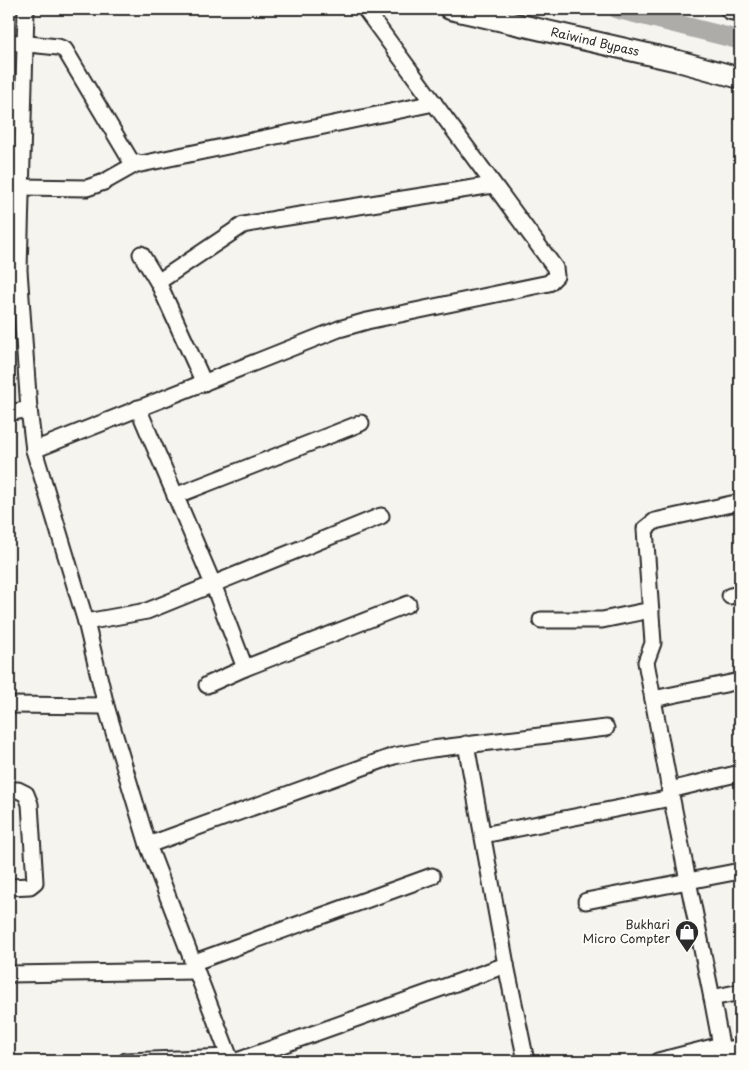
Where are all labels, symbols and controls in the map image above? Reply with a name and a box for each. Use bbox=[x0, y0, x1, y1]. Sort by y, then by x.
street label: Raiwind Bypass bbox=[549, 22, 642, 60]
place label: Bukhari Micro Compter bbox=[583, 915, 670, 947]
shop icon: Bukhari Micro Compter bbox=[674, 919, 700, 953]

